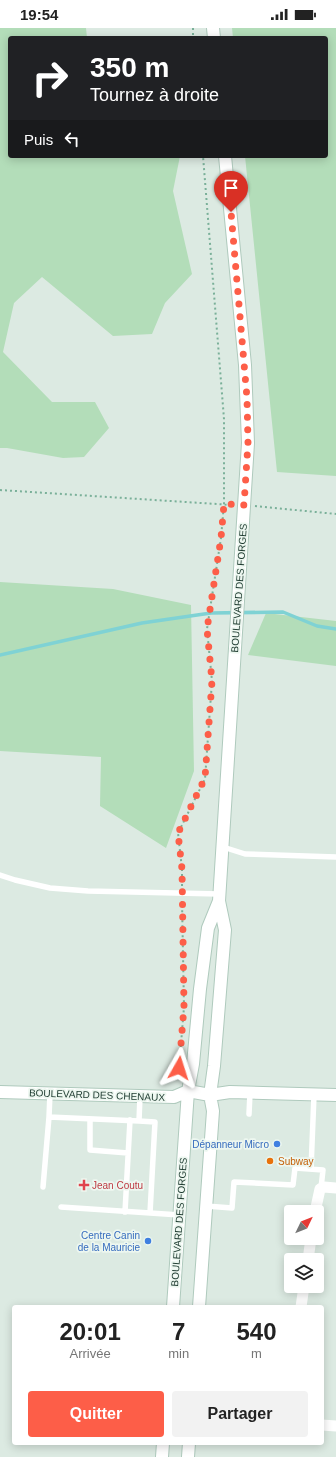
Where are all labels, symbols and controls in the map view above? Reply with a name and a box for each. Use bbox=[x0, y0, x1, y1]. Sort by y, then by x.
text: 19:54 bbox=[20, 6, 58, 23]
icon: right bbox=[24, 52, 76, 104]
text: 350 m bbox=[90, 52, 169, 83]
text: Tournez à droite bbox=[90, 85, 219, 105]
icon: left bbox=[61, 128, 83, 150]
text: Puis bbox=[24, 131, 53, 148]
pin bbox=[214, 171, 248, 212]
icon: arrive bbox=[220, 177, 242, 199]
street label: BOULEVARD DES FORGES bbox=[229, 523, 249, 653]
position arrow bbox=[158, 1047, 200, 1089]
street label: BOULEVARD DES CHENAUX bbox=[29, 1087, 165, 1103]
place label: Dépanneur Micro bbox=[192, 1139, 269, 1150]
marker: Dépanneur Micro bbox=[272, 1139, 282, 1149]
marker: Subway bbox=[265, 1156, 275, 1166]
place label: Subway bbox=[278, 1156, 314, 1167]
street label: BOULEVARD DES FORGES bbox=[169, 1157, 189, 1287]
marker: Jean Coutu bbox=[79, 1180, 89, 1190]
place label: Jean Coutu bbox=[92, 1180, 143, 1191]
north arrow bbox=[284, 1205, 324, 1245]
map controls bbox=[284, 1205, 324, 1293]
place label: Centre Canin de la Mauricie bbox=[78, 1230, 140, 1253]
marker: Centre Canin de la Mauricie bbox=[143, 1236, 153, 1246]
button: layers bbox=[284, 1253, 324, 1293]
text: 20:01 bbox=[59, 1318, 121, 1345]
text: 7 bbox=[172, 1318, 185, 1345]
text: 540 bbox=[237, 1318, 277, 1345]
text: Arrivée bbox=[69, 1346, 111, 1361]
text: min bbox=[168, 1346, 189, 1361]
text: m bbox=[251, 1346, 262, 1361]
button: Quitter bbox=[28, 1391, 164, 1437]
button: Partager bbox=[172, 1391, 308, 1437]

